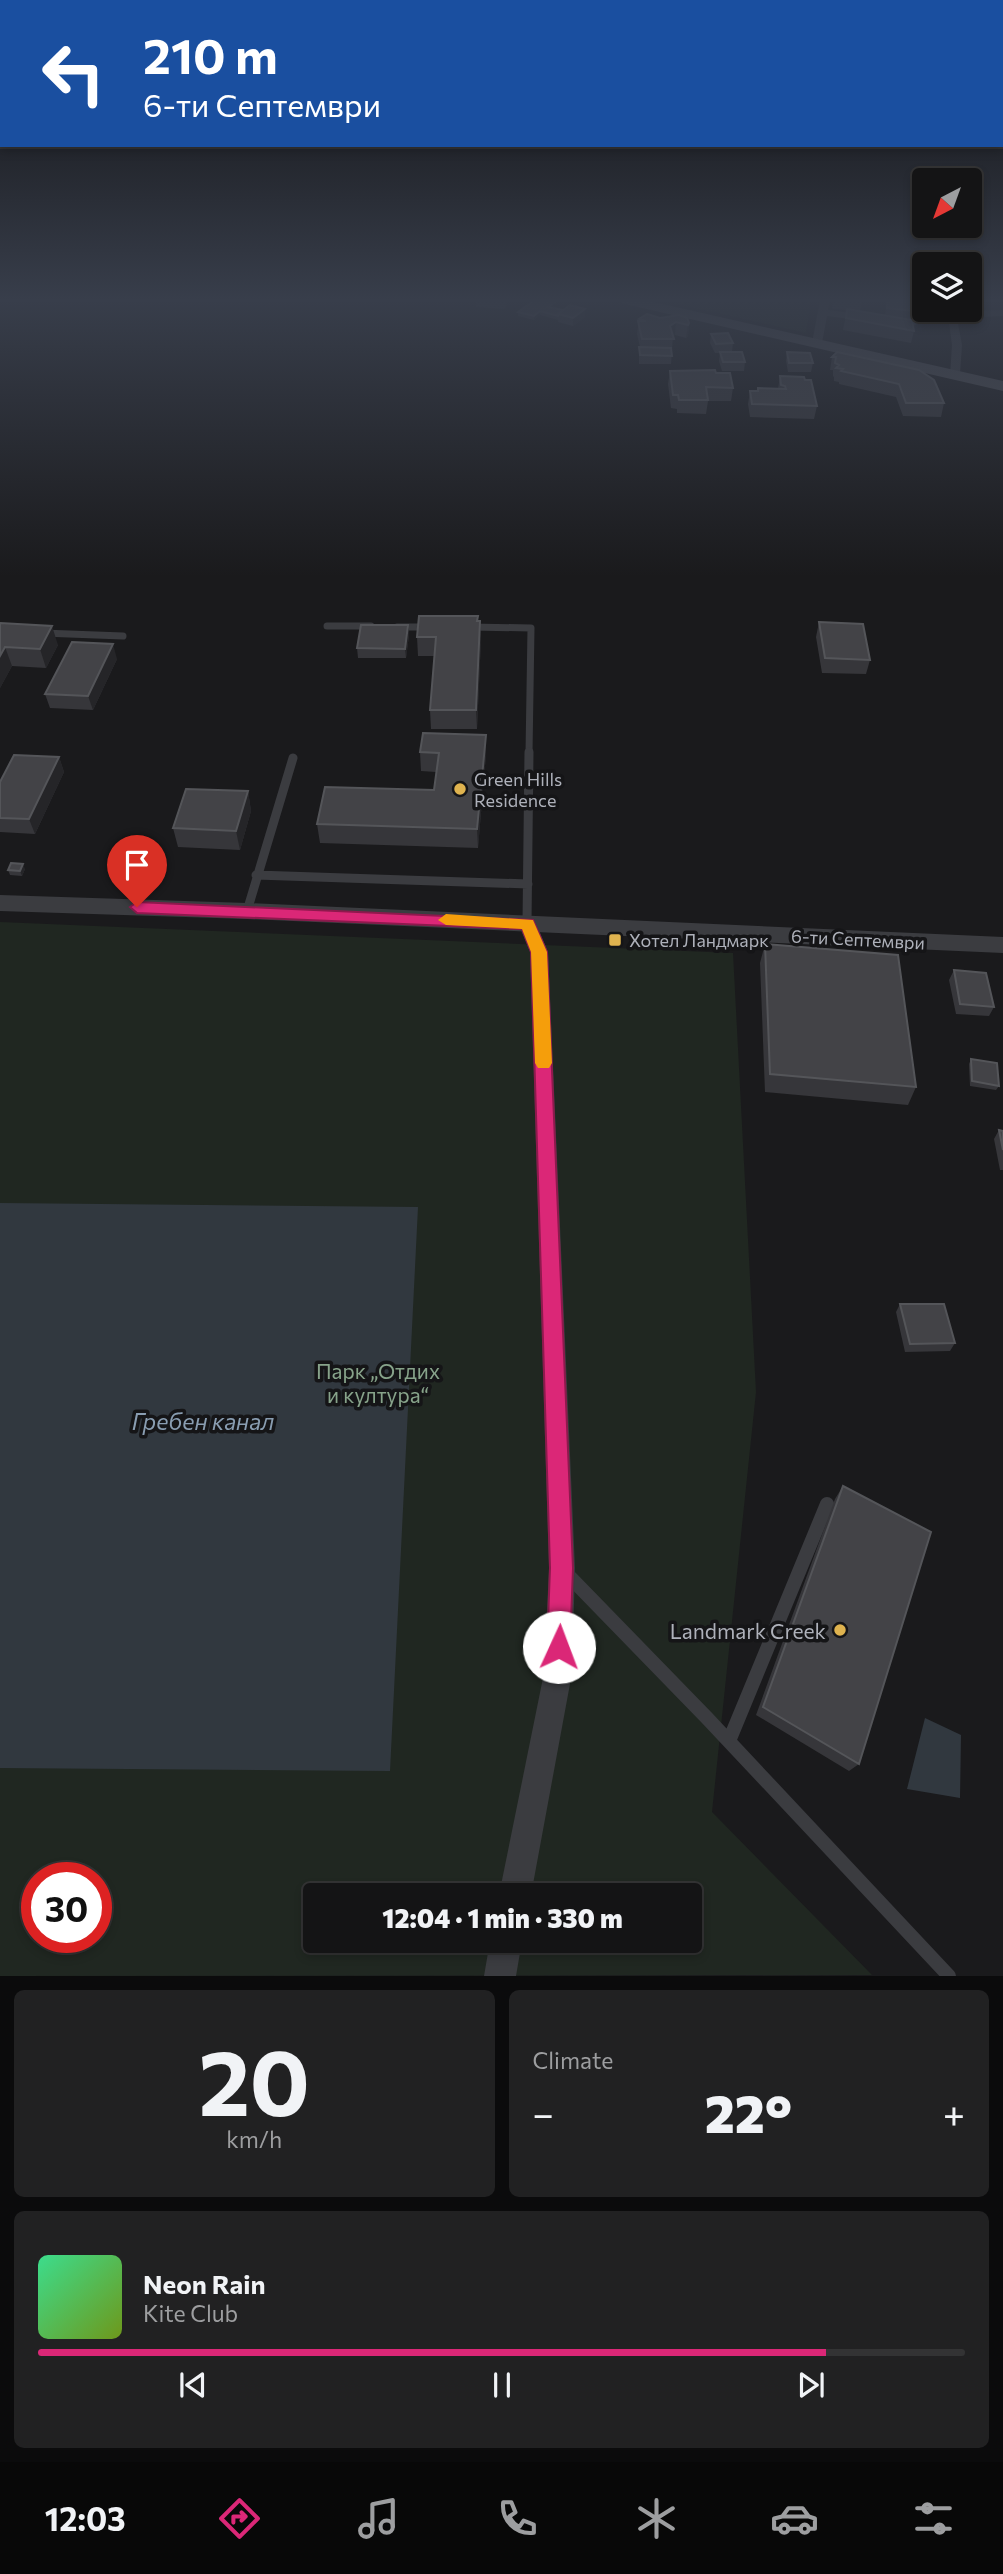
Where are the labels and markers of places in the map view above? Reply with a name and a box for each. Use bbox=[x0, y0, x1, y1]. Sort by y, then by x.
place label: Green Hills Residence bbox=[474, 768, 562, 811]
marker: Green Hills Residence bbox=[452, 781, 468, 797]
pin bbox=[107, 835, 167, 907]
place label: Хотел Ландмарк bbox=[629, 929, 769, 951]
marker: Хотел Ландмарк bbox=[607, 932, 623, 948]
place label: Landmark Creek bbox=[670, 1618, 826, 1643]
marker: Landmark Creek bbox=[832, 1622, 848, 1638]

